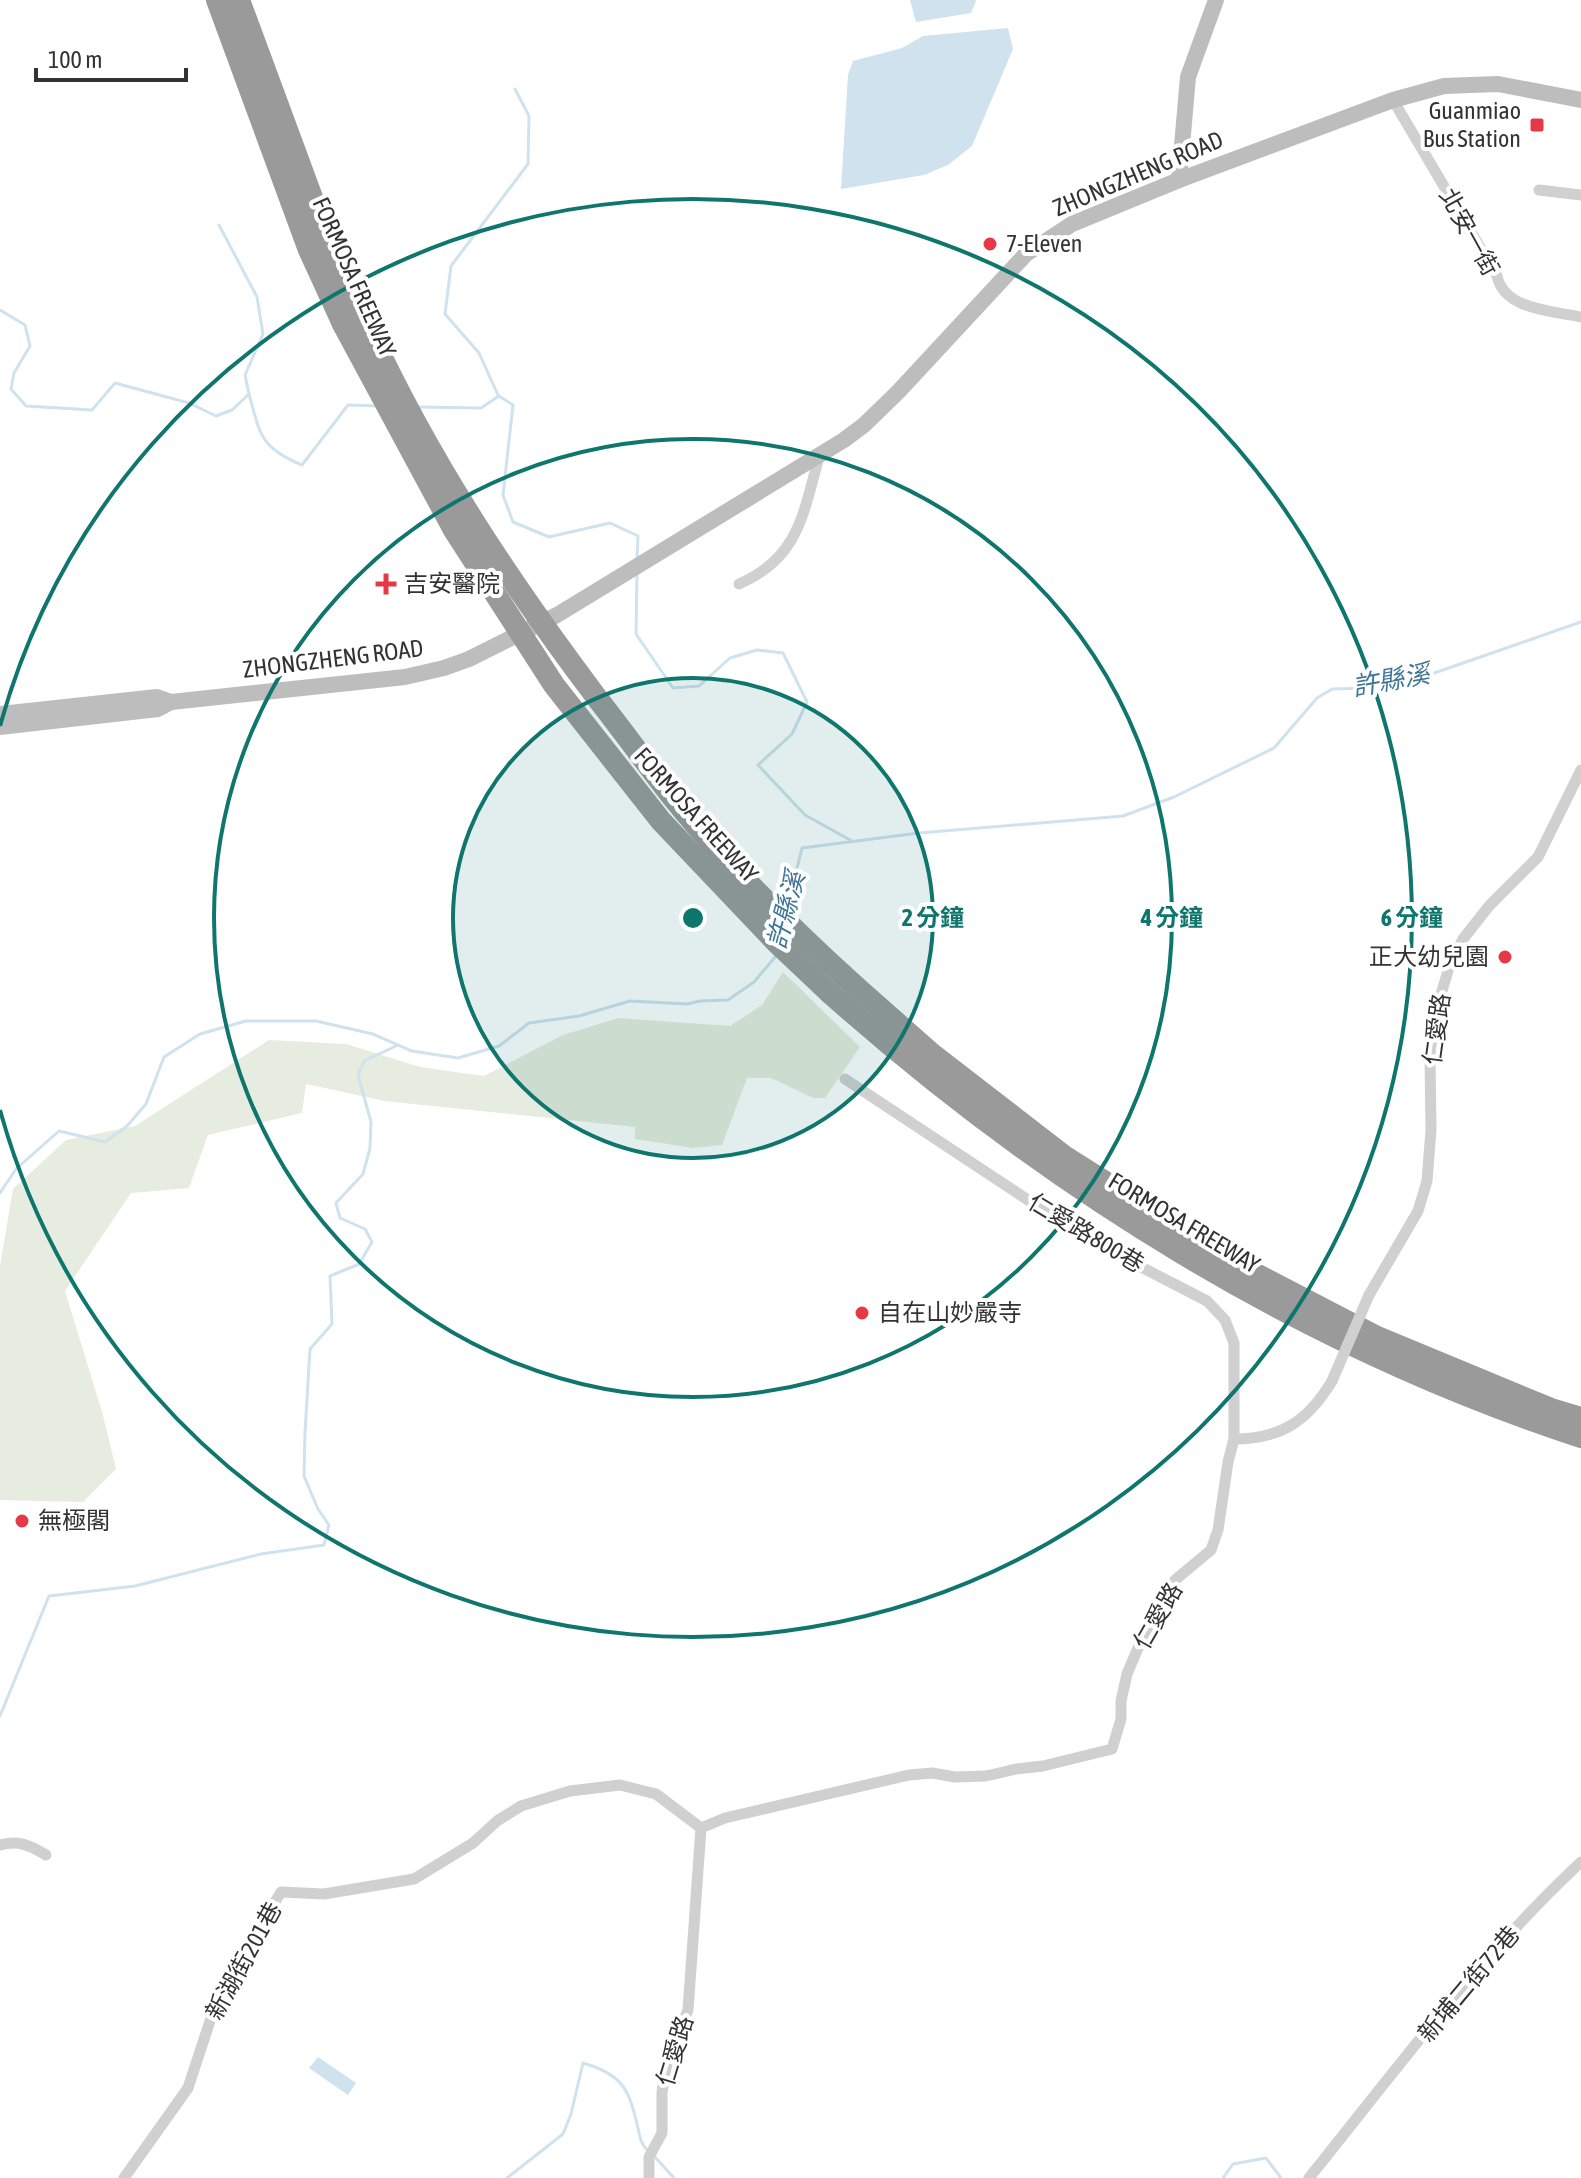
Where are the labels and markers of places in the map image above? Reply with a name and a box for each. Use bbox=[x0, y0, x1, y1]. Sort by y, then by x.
place label: Guanmiao Bus Station bbox=[1423, 97, 1521, 152]
marker: Guanmiao Bus Station bbox=[1528, 116, 1546, 134]
place label: 7-Eleven bbox=[1006, 230, 1082, 257]
marker: 7-Eleven bbox=[981, 235, 999, 253]
place label: 吉安醫院 bbox=[404, 570, 500, 597]
marker: 吉安醫院 bbox=[375, 573, 397, 595]
centre of rings bbox=[679, 904, 707, 932]
place label: 正大幼兒園 bbox=[1369, 943, 1489, 970]
marker: 正大幼兒園 bbox=[1496, 948, 1514, 966]
place label: 自在山妙嚴寺 bbox=[878, 1299, 1022, 1326]
marker: 自在山妙嚴寺 bbox=[853, 1304, 871, 1322]
place label: 無極閣 bbox=[38, 1507, 110, 1534]
marker: 無極閣 bbox=[13, 1512, 31, 1530]

